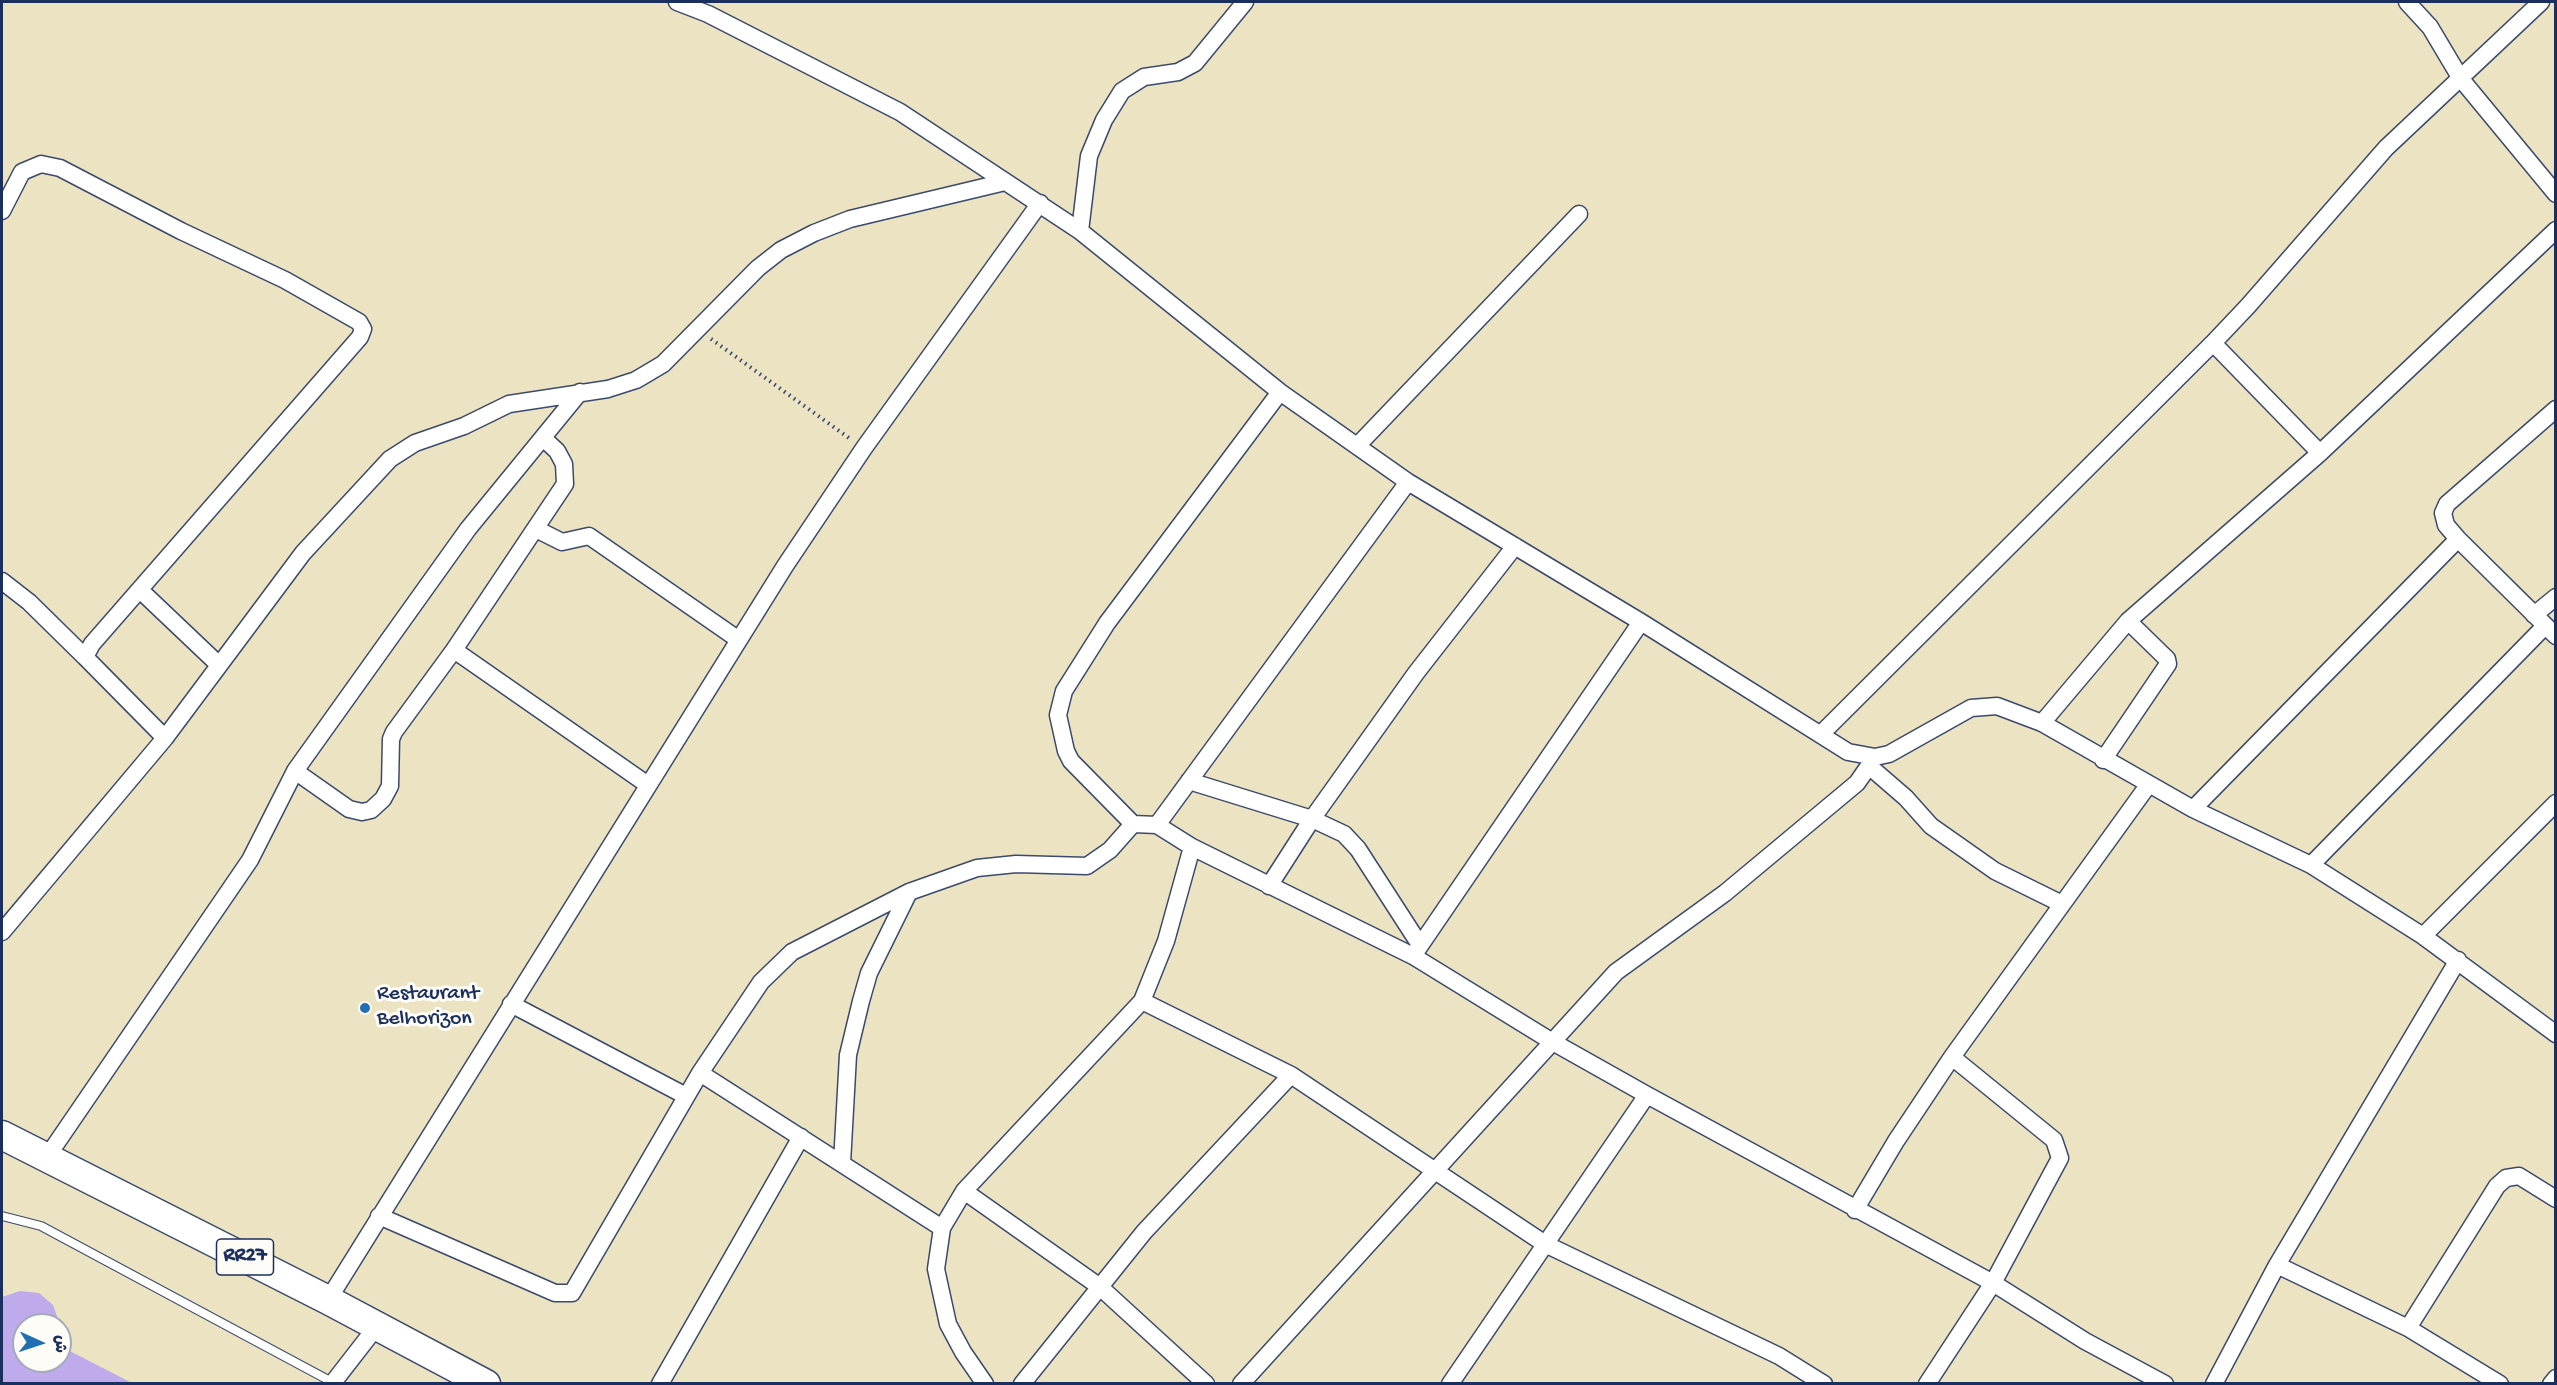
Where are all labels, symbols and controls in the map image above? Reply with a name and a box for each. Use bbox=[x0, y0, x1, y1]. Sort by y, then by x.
place label: Restaurant Belhorizon bbox=[377, 982, 479, 1034]
marker: Restaurant Belhorizon bbox=[358, 1001, 372, 1015]
road number: RR27 bbox=[216, 1239, 274, 1275]
north arrow bbox=[12, 1313, 72, 1373]
text: ش bbox=[49, 1335, 68, 1353]

